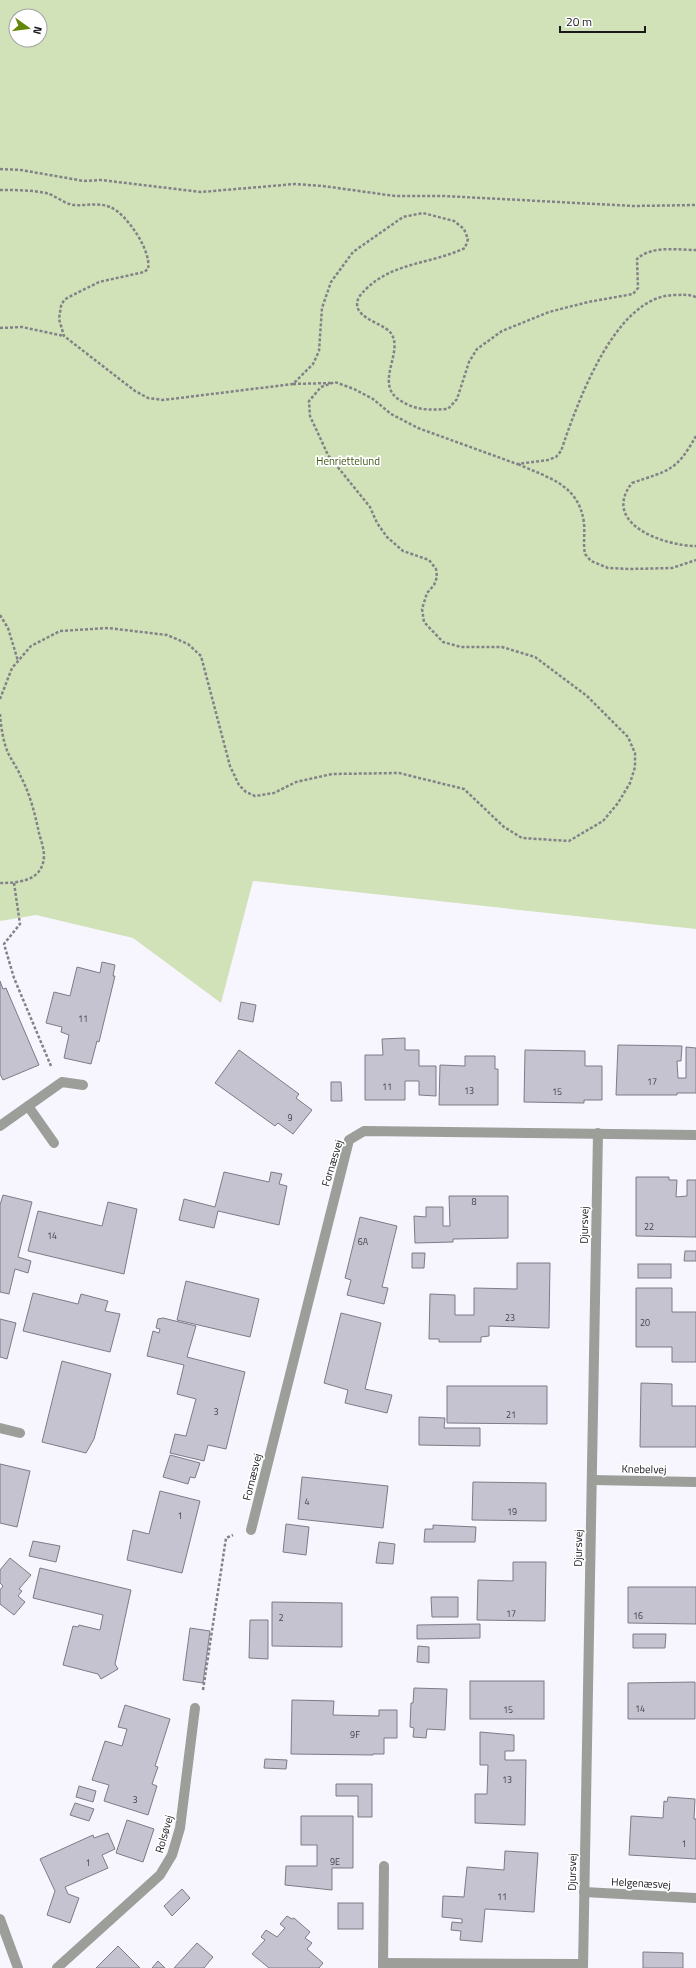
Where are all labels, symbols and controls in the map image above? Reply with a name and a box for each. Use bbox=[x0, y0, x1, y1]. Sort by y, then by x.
north arrow bbox=[8, 8, 48, 48]
scale bar bbox=[560, 8, 645, 34]
text: 20 m bbox=[566, 12, 592, 31]
text: N bbox=[29, 25, 46, 36]
park label: Henriettelund bbox=[316, 453, 380, 469]
house number: 11 bbox=[78, 1012, 88, 1025]
house number: 17 bbox=[647, 1075, 657, 1088]
house number: 11 bbox=[382, 1080, 392, 1093]
house number: 13 bbox=[464, 1084, 474, 1097]
house number: 15 bbox=[552, 1085, 562, 1098]
house number: 9 bbox=[287, 1111, 293, 1124]
street label: Fornæsvej bbox=[317, 1138, 347, 1188]
house number: 8 bbox=[471, 1195, 477, 1208]
street label: Djursvej bbox=[576, 1206, 592, 1244]
house number: 22 bbox=[644, 1220, 654, 1233]
house number: 14 bbox=[47, 1229, 57, 1242]
house number: 6A bbox=[358, 1235, 369, 1248]
house number: 23 bbox=[505, 1311, 515, 1324]
house number: 20 bbox=[640, 1316, 650, 1329]
house number: 3 bbox=[213, 1405, 219, 1418]
house number: 21 bbox=[506, 1408, 516, 1421]
street label: Fornæsvej bbox=[238, 1452, 266, 1502]
street label: Knebelvej bbox=[621, 1461, 667, 1477]
house number: 4 bbox=[304, 1495, 310, 1508]
house number: 19 bbox=[507, 1505, 517, 1518]
house number: 1 bbox=[177, 1509, 183, 1522]
street label: Djursvej bbox=[570, 1529, 586, 1567]
house number: 17 bbox=[506, 1607, 516, 1620]
house number: 16 bbox=[633, 1609, 643, 1622]
house number: 2 bbox=[278, 1611, 284, 1624]
house number: 14 bbox=[635, 1702, 645, 1715]
house number: 15 bbox=[503, 1703, 513, 1716]
house number: 9F bbox=[350, 1728, 360, 1741]
house number: 13 bbox=[502, 1773, 512, 1786]
house number: 3 bbox=[132, 1793, 138, 1806]
street label: Rolsøvej bbox=[151, 1813, 177, 1855]
house number: 1 bbox=[681, 1837, 687, 1850]
street label: Djursvej bbox=[564, 1853, 580, 1891]
house number: 9E bbox=[330, 1855, 340, 1868]
house number: 1 bbox=[85, 1856, 91, 1869]
street label: Helgenæsvej bbox=[611, 1873, 671, 1893]
house number: 11 bbox=[497, 1890, 507, 1903]

